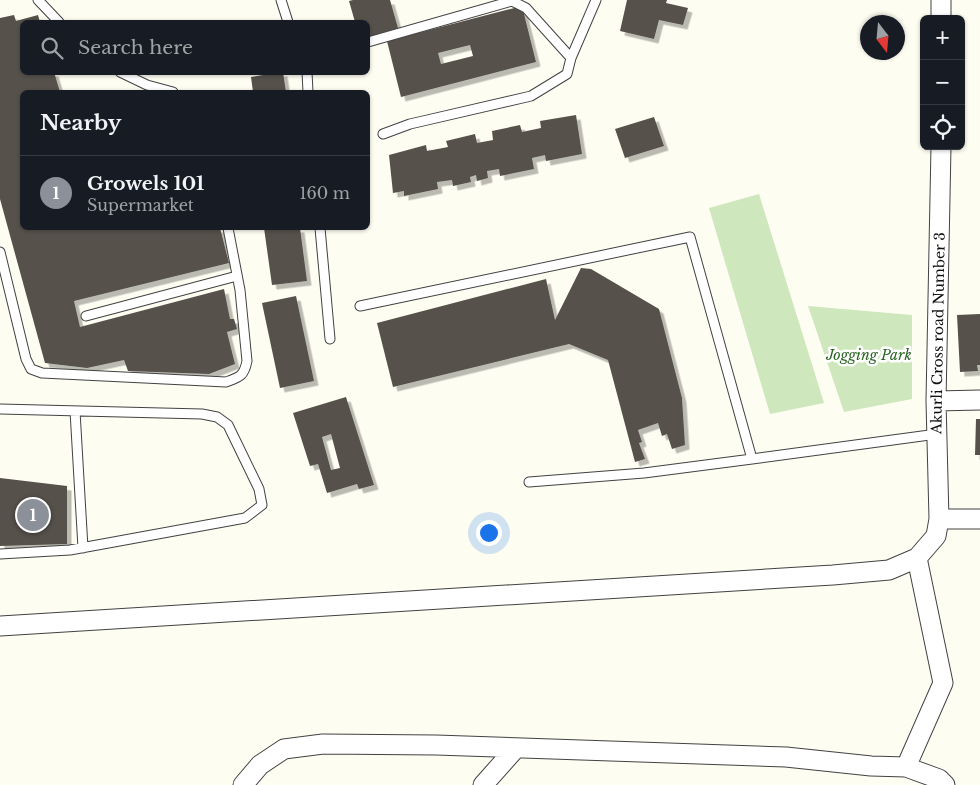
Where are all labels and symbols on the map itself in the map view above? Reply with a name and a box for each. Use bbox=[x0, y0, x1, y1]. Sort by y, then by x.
north arrow bbox=[860, 15, 905, 60]
street label: Akurli Cross road Number 3 bbox=[927, 232, 949, 435]
park label: Jogging Park bbox=[825, 346, 912, 364]
pin: 1 bbox=[17, 496, 49, 534]
your location bbox=[476, 520, 502, 546]

